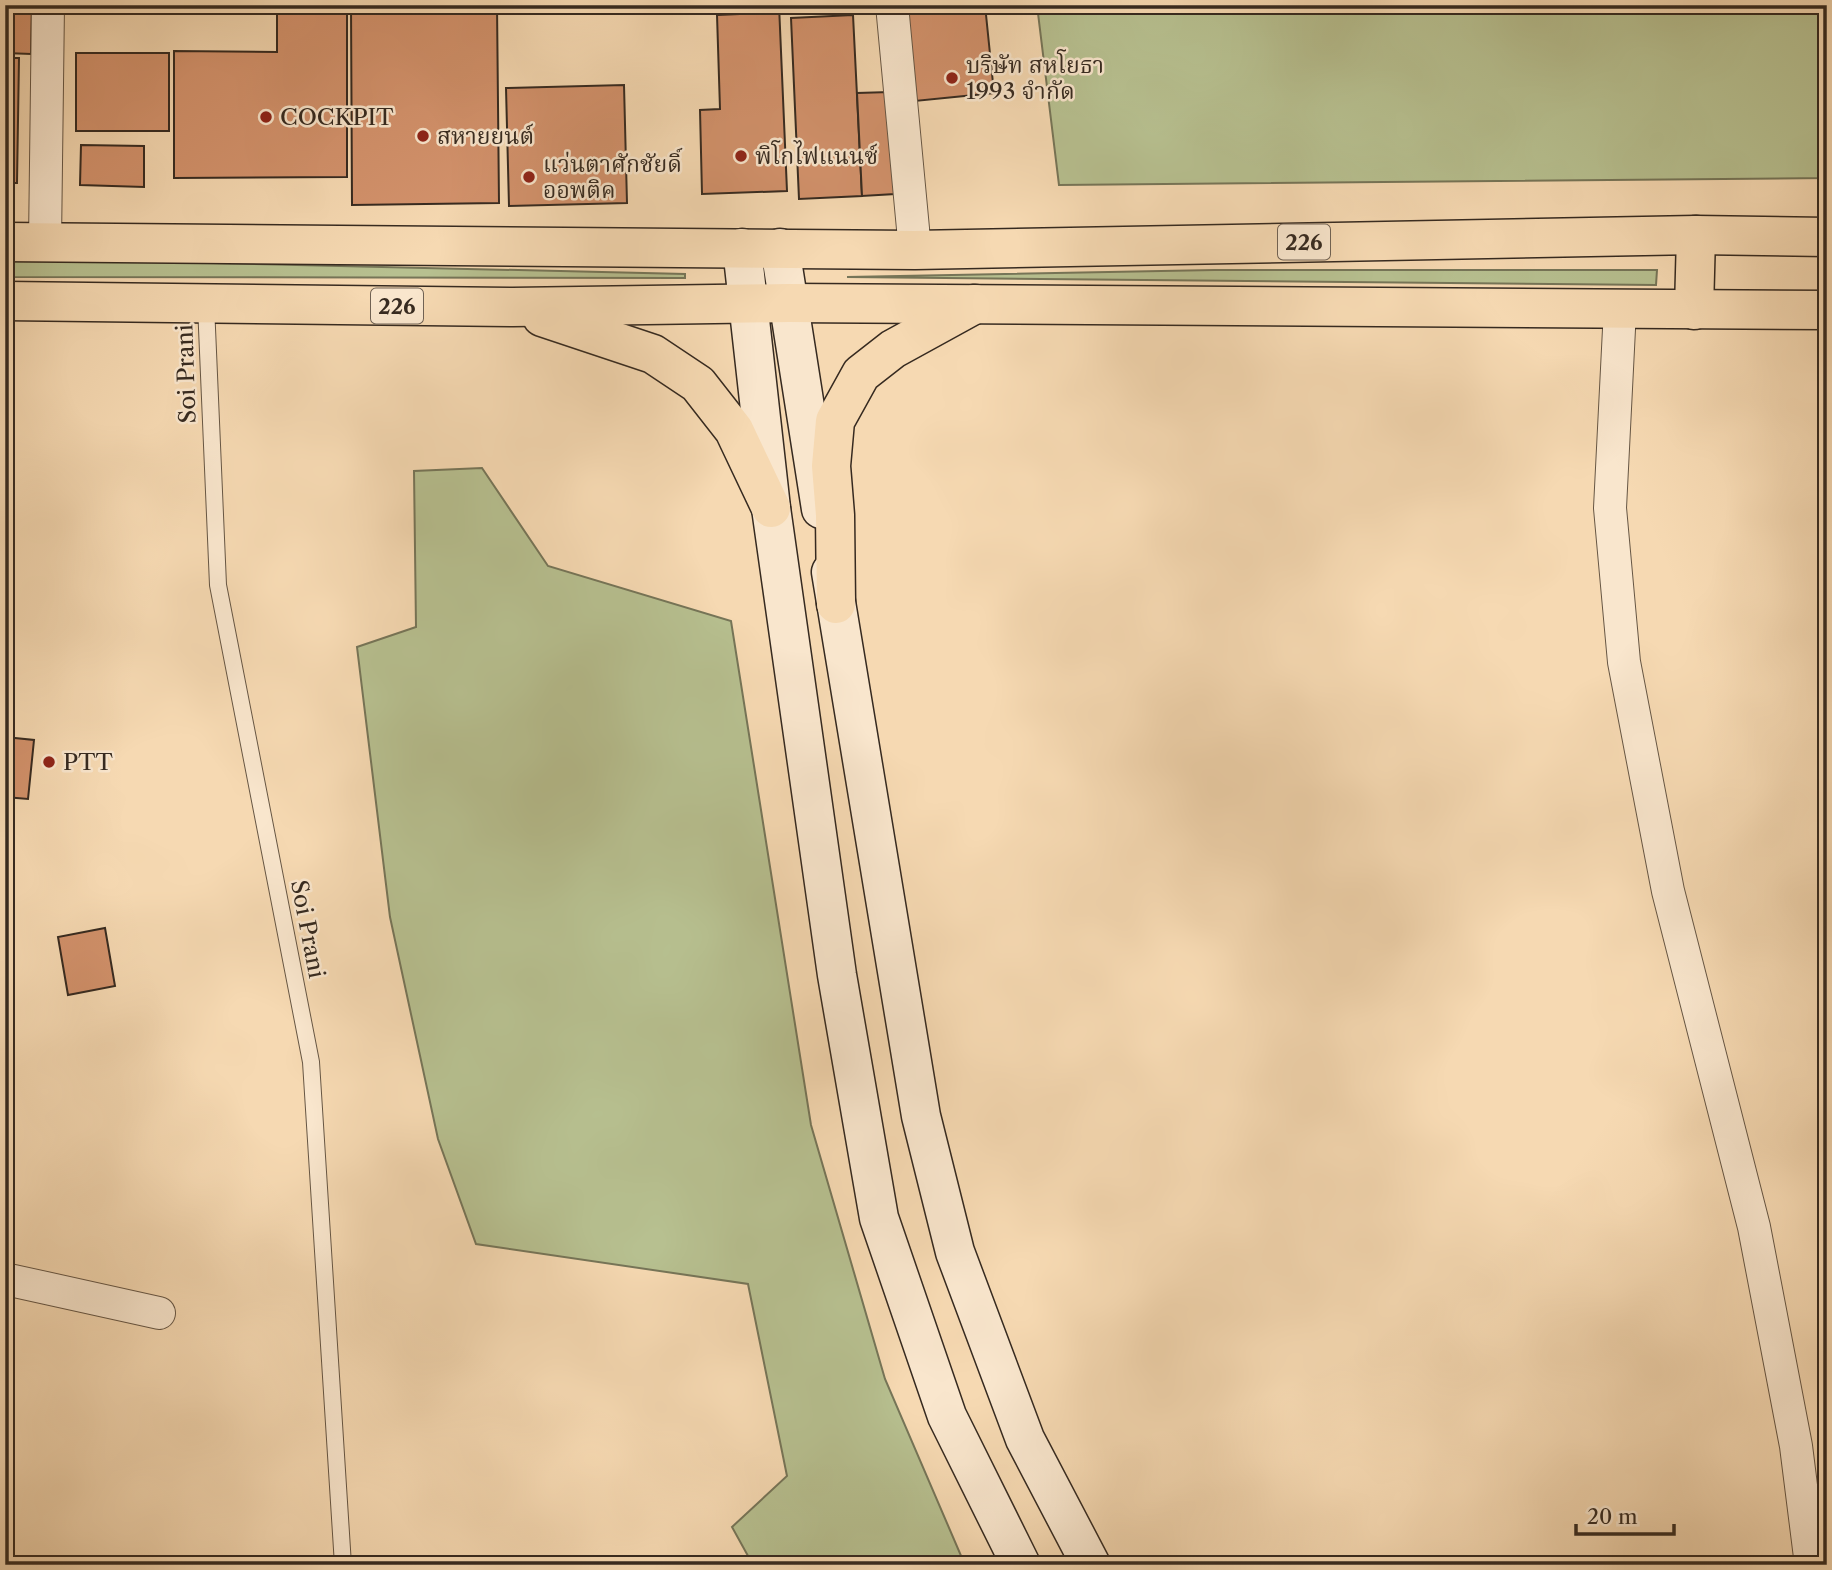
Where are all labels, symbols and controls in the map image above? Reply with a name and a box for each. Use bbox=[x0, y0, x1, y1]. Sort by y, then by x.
place label: บริษัท สหโยธา 1993 จำกัด bbox=[966, 49, 1104, 105]
marker: บริษัท สหโยธา 1993 จำกัด bbox=[944, 70, 960, 86]
place label: COCKPIT bbox=[280, 103, 394, 131]
marker: COCKPIT bbox=[258, 109, 274, 125]
place label: สหายยนต์ bbox=[437, 122, 534, 150]
marker: สหายยนต์ bbox=[415, 128, 431, 144]
place label: พิโกไฟแนนซ์ bbox=[755, 140, 878, 170]
place label: แว่นตาศักชัยดิ์ ออพติค bbox=[543, 147, 683, 204]
marker: พิโกไฟแนนซ์ bbox=[733, 148, 749, 164]
marker: แว่นตาศักชัยดิ์ ออพติค bbox=[521, 169, 537, 185]
road number: 226 bbox=[1278, 224, 1330, 260]
road number: 226 bbox=[371, 288, 423, 324]
street label: Soi Prani bbox=[170, 324, 202, 424]
place label: PTT bbox=[63, 748, 113, 776]
marker: PTT bbox=[41, 754, 57, 770]
street label: Soi Prani bbox=[285, 878, 331, 980]
scale bar bbox=[1576, 1493, 1674, 1537]
text: 20 m bbox=[1587, 1504, 1638, 1529]

